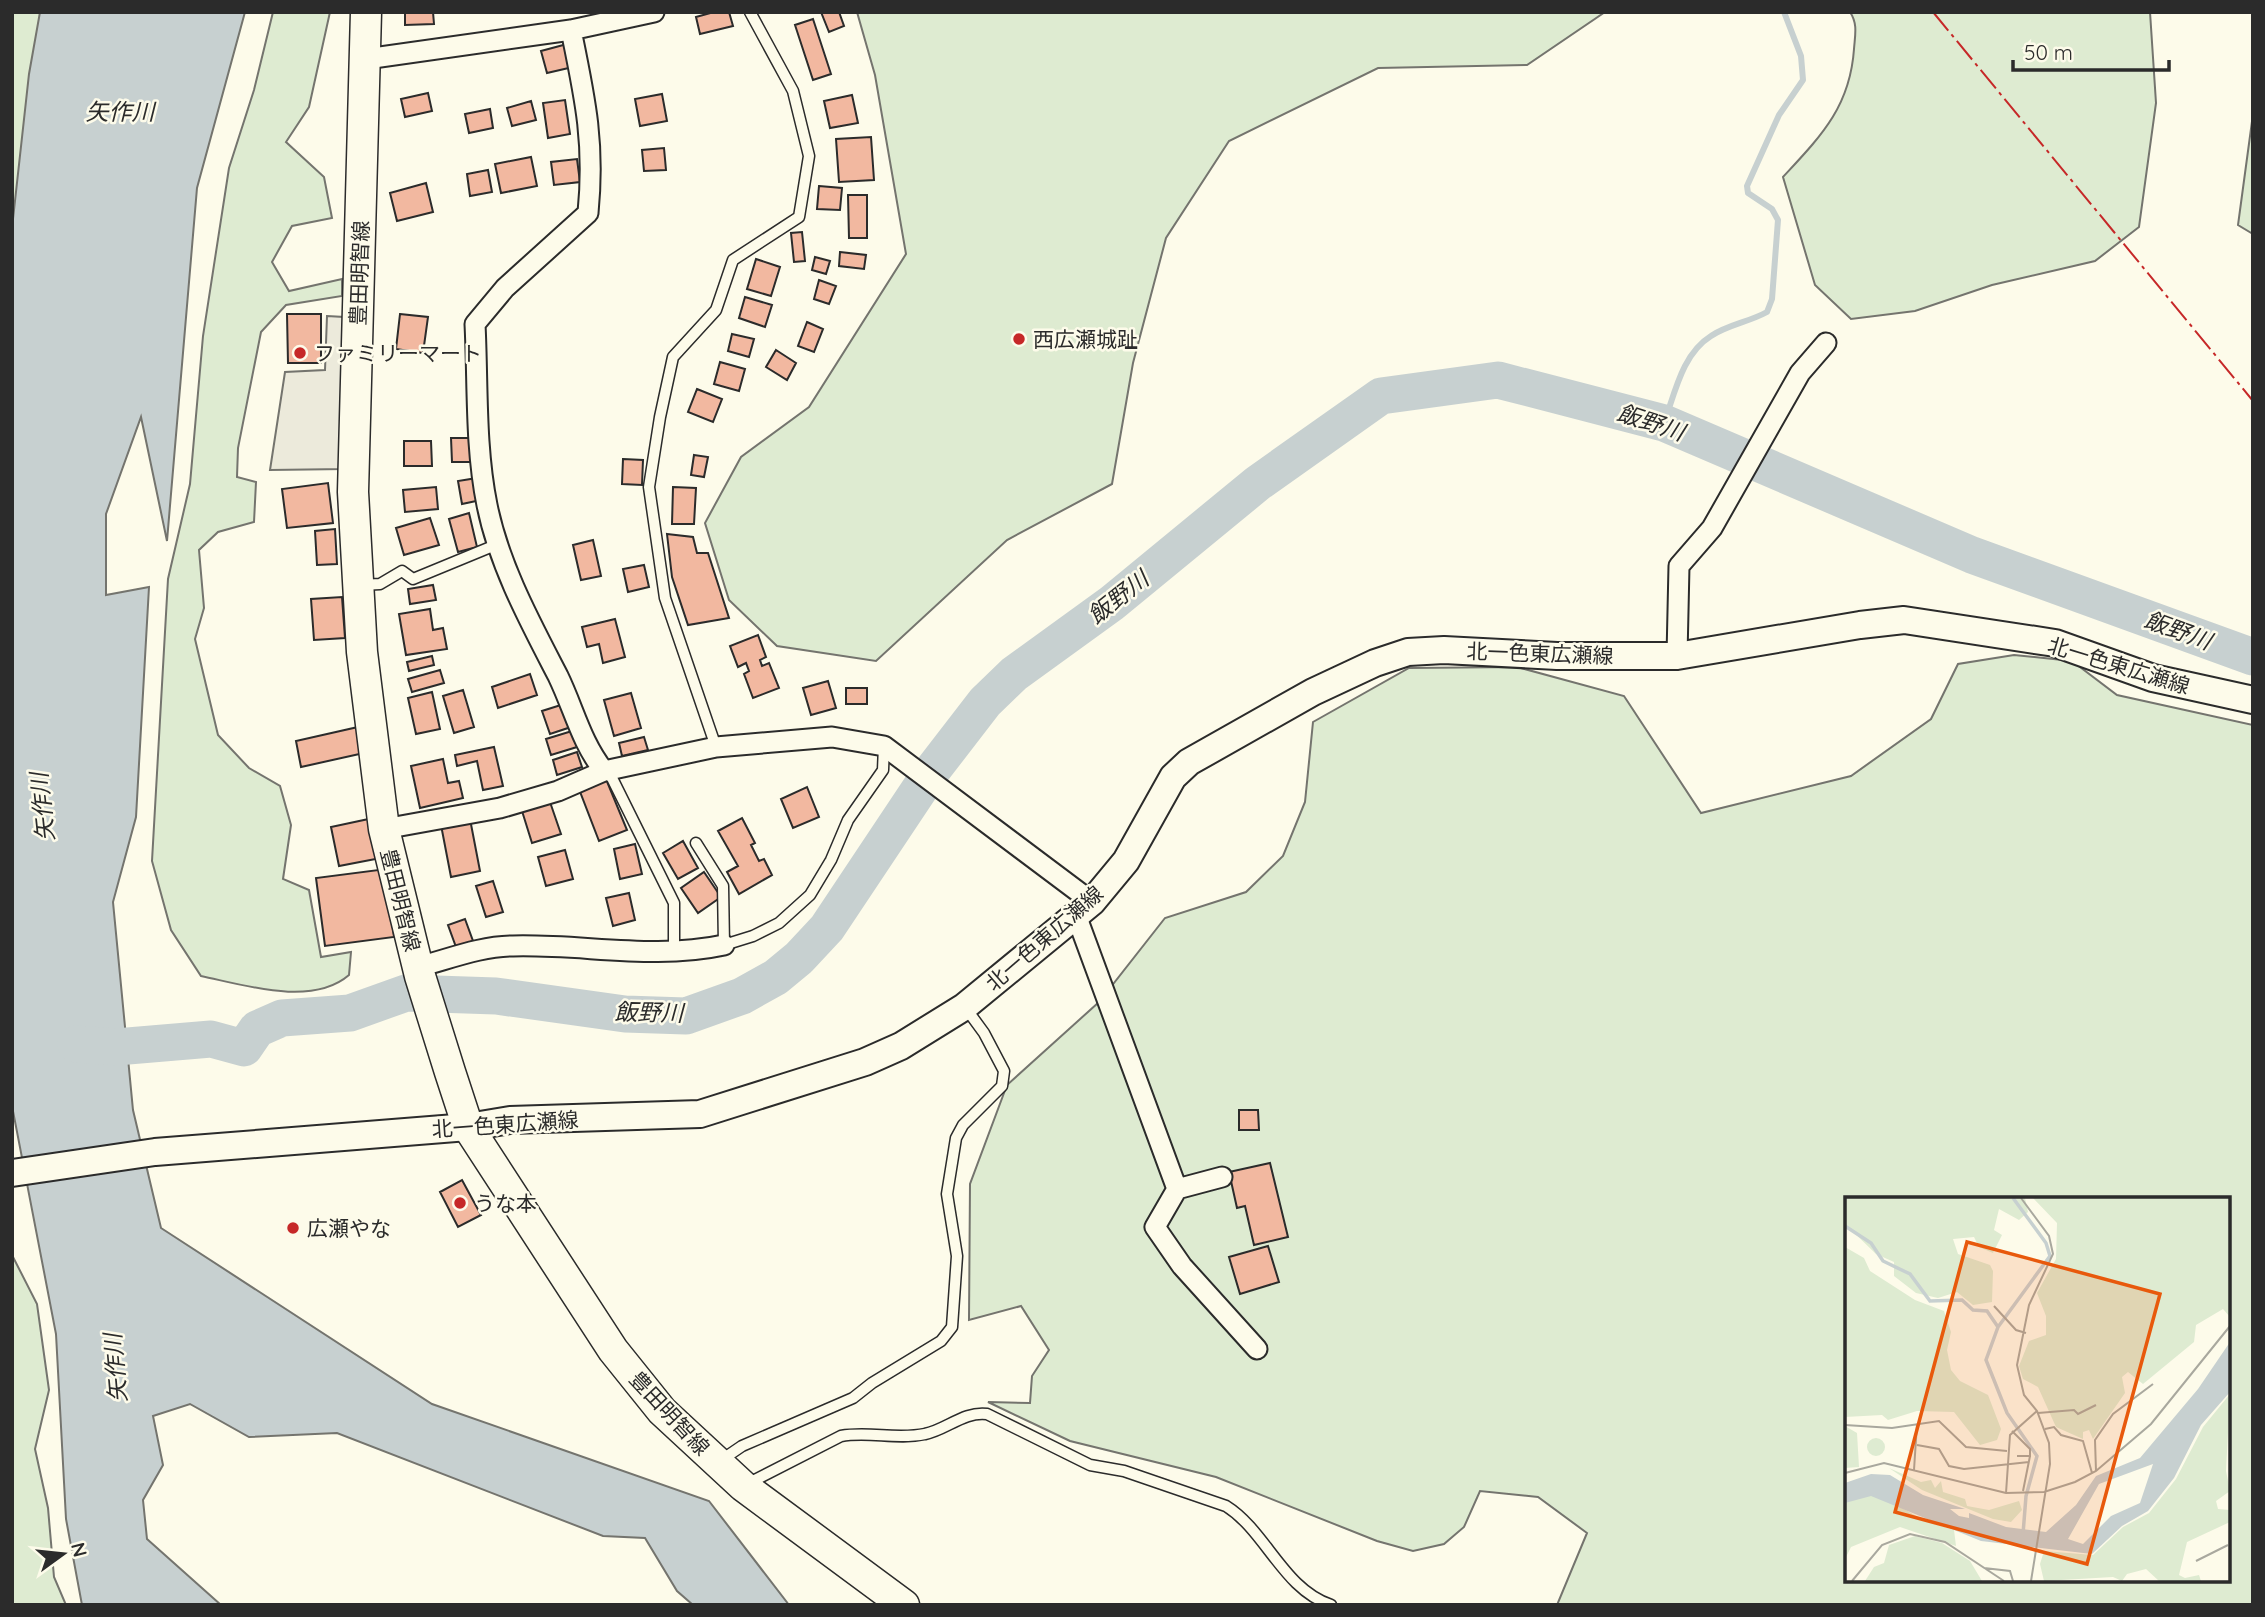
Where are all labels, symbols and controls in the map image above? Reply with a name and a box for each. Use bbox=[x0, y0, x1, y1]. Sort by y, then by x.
scale bar bbox=[2013, 28, 2169, 72]
text: 50 m bbox=[2024, 39, 2073, 65]
water label: 矢作川 bbox=[86, 97, 158, 126]
street label: 豊田明智線 bbox=[344, 220, 374, 326]
place label: 西広瀬城趾 bbox=[1033, 326, 1138, 352]
marker: 西広瀬城趾 bbox=[1011, 331, 1027, 347]
place label: ファミリーマート bbox=[314, 340, 482, 366]
marker: ファミリーマート bbox=[292, 345, 308, 361]
water label: 飯野川 bbox=[1614, 398, 1691, 447]
water label: 飯野川 bbox=[1082, 562, 1156, 630]
water label: 飯野川 bbox=[2141, 605, 2218, 656]
street label: 北一色東広瀬線 bbox=[2045, 631, 2193, 699]
street label: 北一色東広瀬線 bbox=[1466, 637, 1614, 669]
water label: 矢作川 bbox=[24, 768, 60, 843]
street label: 豊田明智線 bbox=[376, 846, 426, 954]
street label: 北一色東広瀬線 bbox=[980, 880, 1108, 996]
water label: 飯野川 bbox=[614, 997, 687, 1027]
street label: 北一色東広瀬線 bbox=[431, 1106, 579, 1142]
place label: うな本 bbox=[474, 1190, 537, 1216]
marker: うな本 bbox=[452, 1195, 468, 1211]
inset map bbox=[1845, 1197, 2230, 1582]
place label: 広瀬やな bbox=[307, 1215, 391, 1241]
marker: 広瀬やな bbox=[285, 1220, 301, 1236]
water label: 矢作川 bbox=[97, 1329, 132, 1404]
street label: 豊田明智線 bbox=[625, 1366, 715, 1460]
north arrow bbox=[28, 1519, 98, 1589]
text: N bbox=[66, 1540, 93, 1559]

